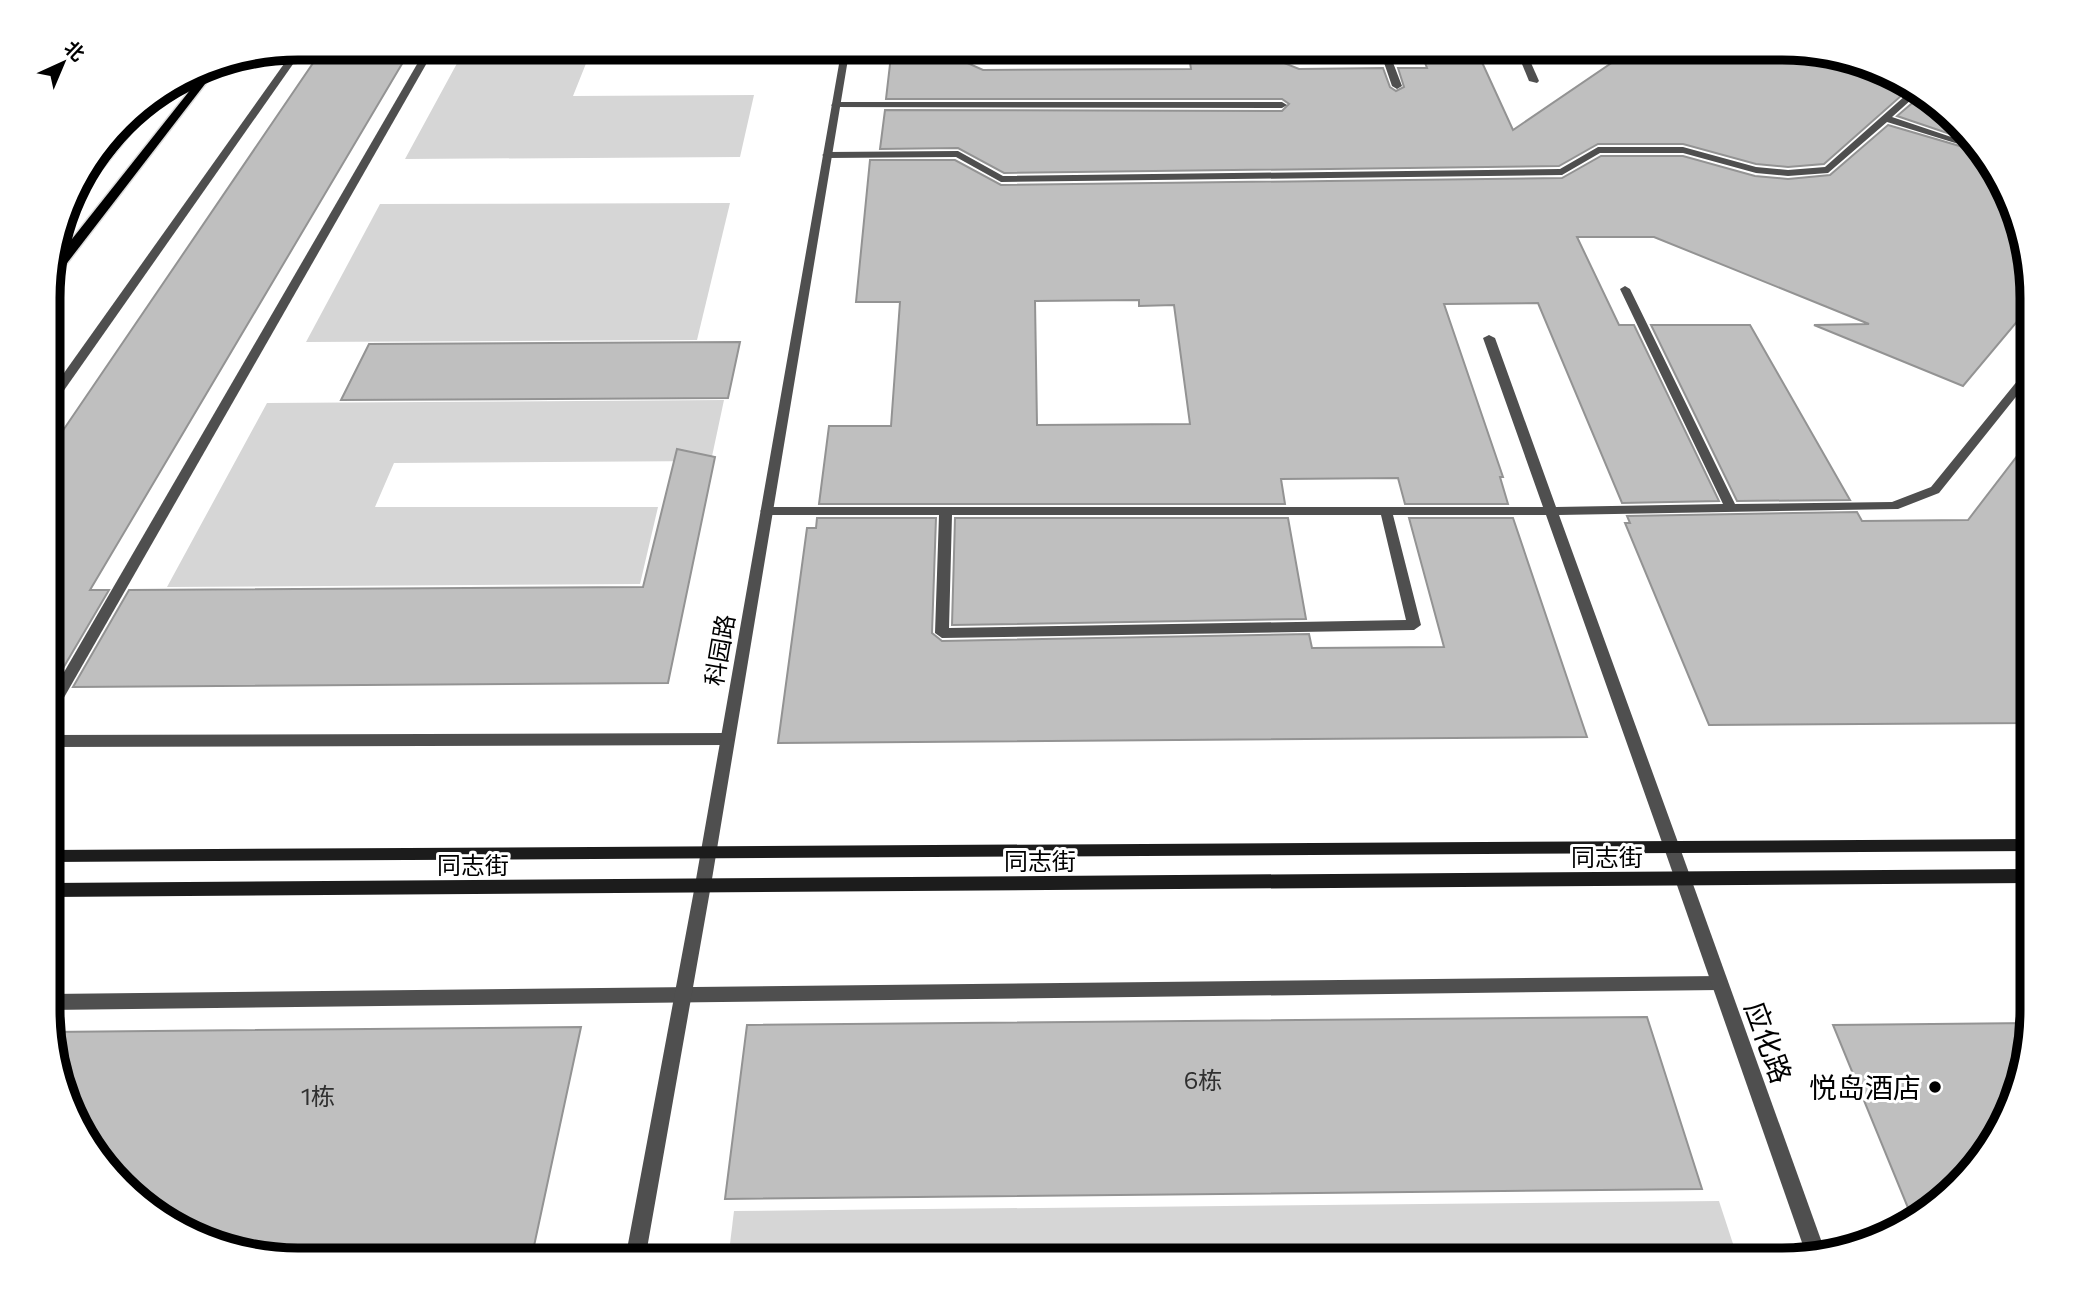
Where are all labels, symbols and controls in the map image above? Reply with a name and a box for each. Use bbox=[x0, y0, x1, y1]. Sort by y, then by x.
north arrow bbox=[28, 28, 98, 98]
text: 北 bbox=[60, 36, 90, 65]
street label: 科园路 bbox=[698, 612, 740, 688]
street label: 同志街 bbox=[1571, 842, 1643, 871]
street label: 同志街 bbox=[1004, 846, 1076, 875]
street label: 同志街 bbox=[437, 850, 509, 879]
street label: 应化路 bbox=[1739, 997, 1799, 1087]
house number: 6栋 bbox=[1184, 1065, 1222, 1094]
place label: 悦岛酒店 bbox=[1809, 1070, 1921, 1104]
marker: 悦岛酒店 bbox=[1927, 1079, 1943, 1095]
house number: 1栋 bbox=[301, 1081, 335, 1110]

